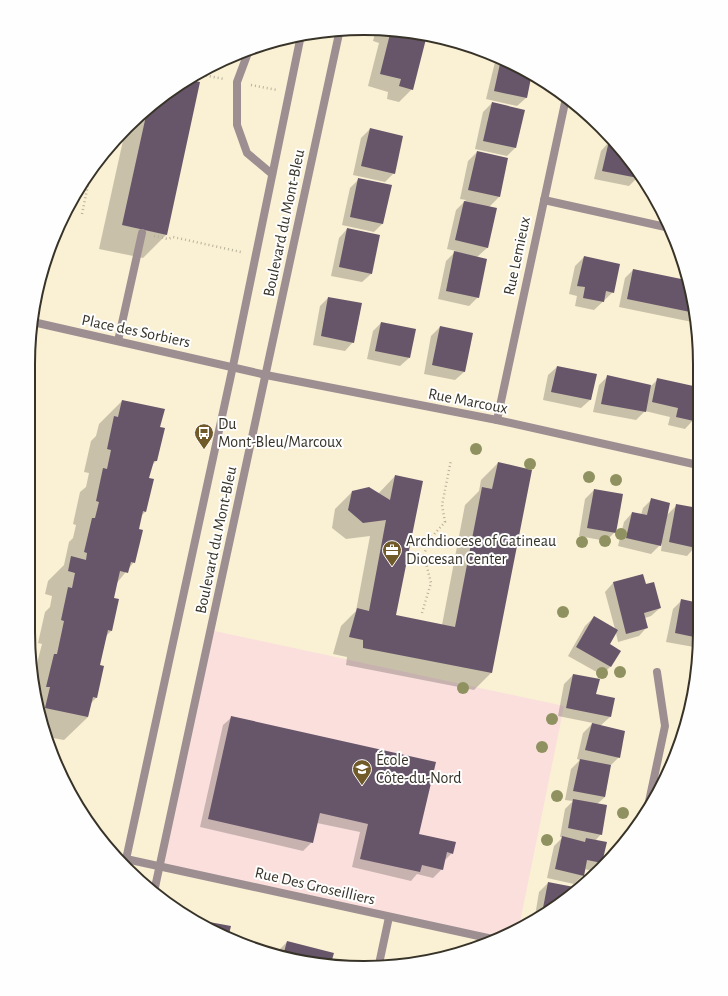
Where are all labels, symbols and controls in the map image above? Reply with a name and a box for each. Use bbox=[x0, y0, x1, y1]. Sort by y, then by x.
street label: Boulevard du Mont-Bleu bbox=[261, 148, 307, 298]
street label: Rue Lemieux bbox=[501, 215, 533, 297]
street label: Place des Sorbiers bbox=[80, 312, 192, 350]
street label: Rue Marcoux bbox=[427, 385, 509, 417]
place label: Du Mont-Bleu/Marcoux bbox=[218, 416, 342, 450]
bus stop icon: Du Mont-Bleu/Marcoux bbox=[193, 422, 215, 450]
street label: Boulevard du Mont-Bleu bbox=[193, 465, 239, 615]
place label: Archdiocese of Gatineau Diocesan Center bbox=[406, 533, 556, 567]
office icon: Archdiocese of Gatineau Diocesan Center bbox=[381, 539, 403, 567]
place label: École Côte-du-Nord bbox=[376, 750, 462, 786]
school or university icon: École Côte-du-Nord bbox=[351, 758, 373, 786]
street label: Rue Des Groseilliers bbox=[253, 864, 377, 908]

